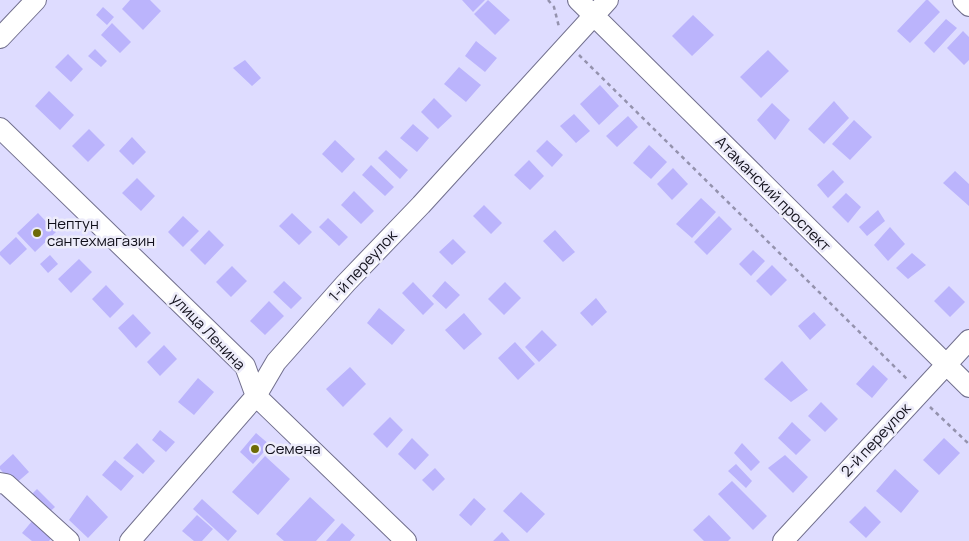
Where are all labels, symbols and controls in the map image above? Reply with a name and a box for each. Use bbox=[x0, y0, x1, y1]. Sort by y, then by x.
street label: Атаманский проспект bbox=[711, 131, 836, 256]
place label: Нептун сантехмагазин bbox=[47, 213, 155, 251]
street label: 1-й переулок bbox=[324, 225, 402, 306]
marker: Нептун сантехмагазин bbox=[31, 227, 43, 239]
street label: улица Ленина bbox=[166, 289, 250, 375]
street label: 2-й переулок bbox=[836, 398, 916, 481]
place label: Семена bbox=[265, 438, 321, 459]
marker: Семена bbox=[249, 443, 261, 455]

